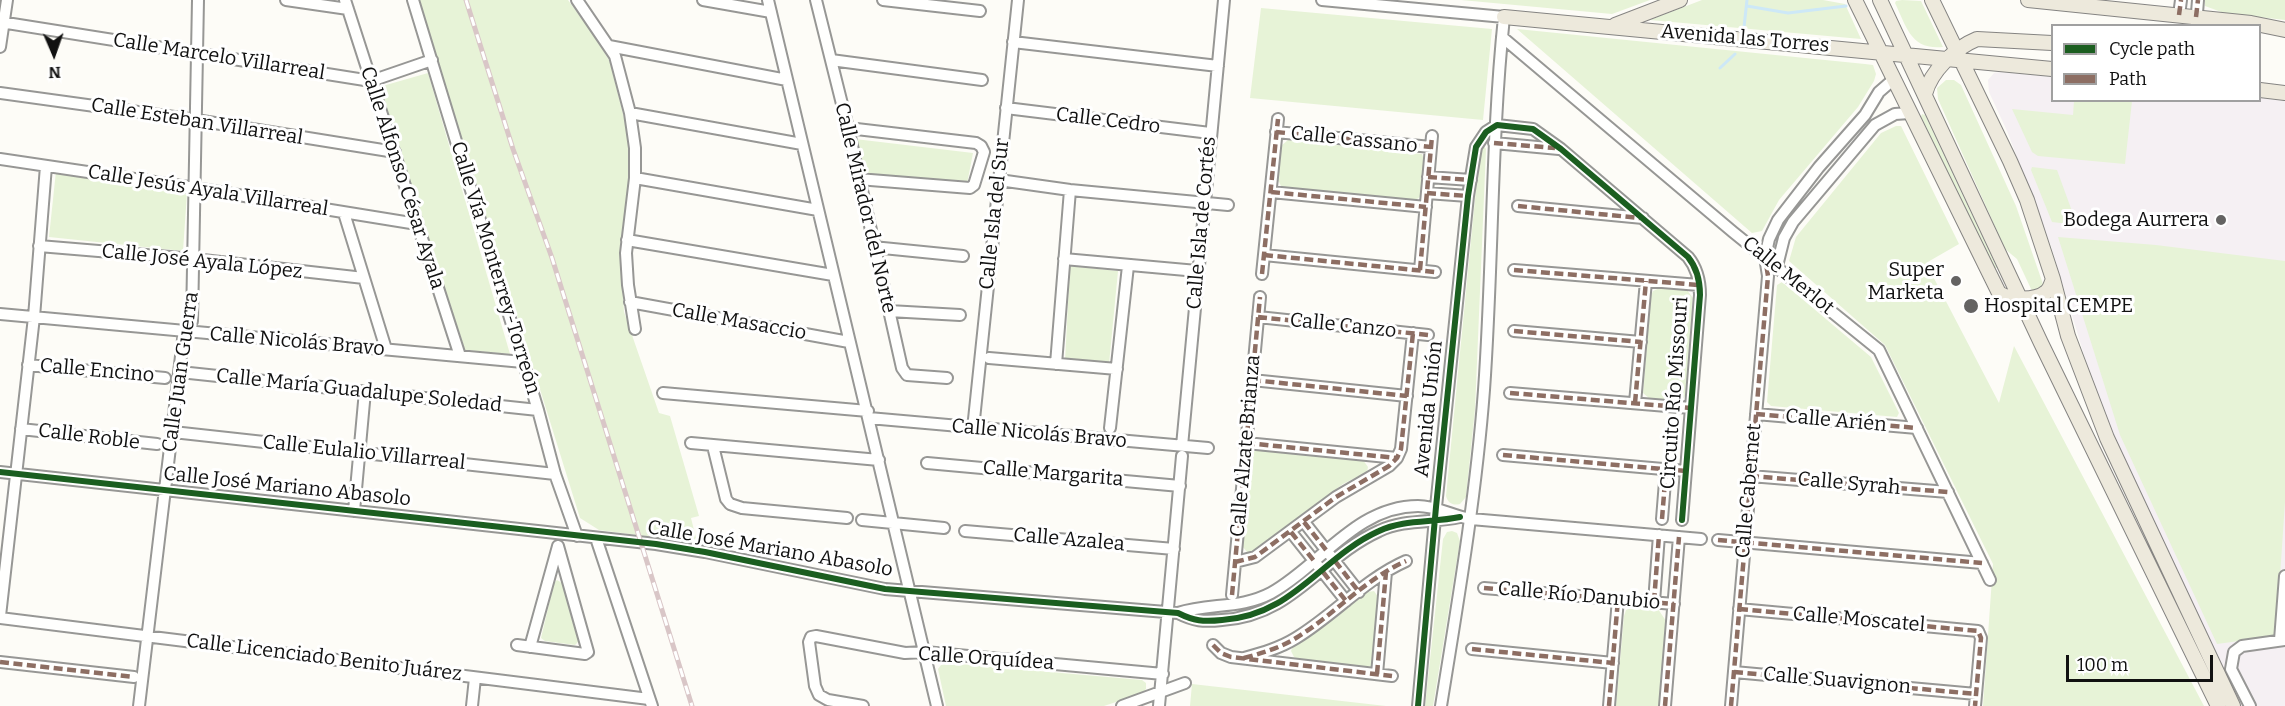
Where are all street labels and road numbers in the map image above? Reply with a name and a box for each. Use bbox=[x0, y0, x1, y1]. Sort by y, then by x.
street label: Avenida las Torres bbox=[1660, 20, 1830, 58]
street label: Calle Marcelo Villarreal bbox=[111, 28, 327, 86]
street label: Calle Alfonso César Ayala bbox=[355, 64, 449, 292]
street label: Calle Esteban Villarreal bbox=[89, 93, 305, 151]
street label: Calle Mirador del Norte bbox=[829, 100, 901, 316]
street label: Calle Cedro bbox=[1054, 103, 1162, 139]
street label: Calle Cassano bbox=[1289, 121, 1419, 159]
street label: Calle Isla de Cortés bbox=[1182, 135, 1222, 311]
street label: Calle Isla del Sur bbox=[975, 137, 1015, 291]
street label: Calle Vía Monterrey-Torreón bbox=[445, 139, 545, 397]
street label: Calle Jesús Ayala Villarreal bbox=[86, 160, 330, 222]
street label: Calle Merlot bbox=[1737, 232, 1839, 320]
street label: Calle José Ayala López bbox=[100, 240, 304, 284]
street label: Calle Juan Guerra bbox=[158, 290, 204, 454]
street label: Circuito Río Missouri bbox=[1656, 296, 1694, 490]
street label: Calle Masaccio bbox=[670, 298, 808, 346]
street label: Calle Canzo bbox=[1288, 308, 1398, 344]
street label: Calle Nicolás Bravo bbox=[208, 322, 386, 362]
street label: Avenida Unión bbox=[1410, 340, 1448, 478]
street label: Calle Encino bbox=[39, 354, 155, 388]
street label: Calle Alzate Brianza bbox=[1226, 354, 1266, 538]
street label: Calle María Guadalupe Soledad bbox=[215, 364, 503, 418]
street label: Calle Arién bbox=[1784, 405, 1888, 437]
street label: Calle Nicolás Bravo bbox=[950, 414, 1128, 454]
street label: Calle Roble bbox=[37, 419, 141, 455]
street label: Calle Cabernet bbox=[1731, 423, 1767, 559]
street label: Calle Eulalio Villarreal bbox=[261, 430, 467, 476]
street label: Calle Margarita bbox=[982, 456, 1124, 492]
street label: Calle José Mariano Abasolo bbox=[162, 462, 412, 512]
street label: Calle Syrah bbox=[1797, 468, 1901, 500]
street label: Calle José Mariano Abasolo bbox=[645, 516, 895, 582]
street label: Calle Azalea bbox=[1012, 523, 1126, 557]
street label: Calle Río Danubio bbox=[1497, 577, 1661, 615]
street label: Calle Moscatel bbox=[1792, 602, 1926, 638]
street label: Calle Licenciado Benito Juárez bbox=[185, 629, 463, 687]
street label: Calle Orquídea bbox=[917, 642, 1055, 676]
street label: Calle Suavignon bbox=[1762, 663, 1912, 699]

